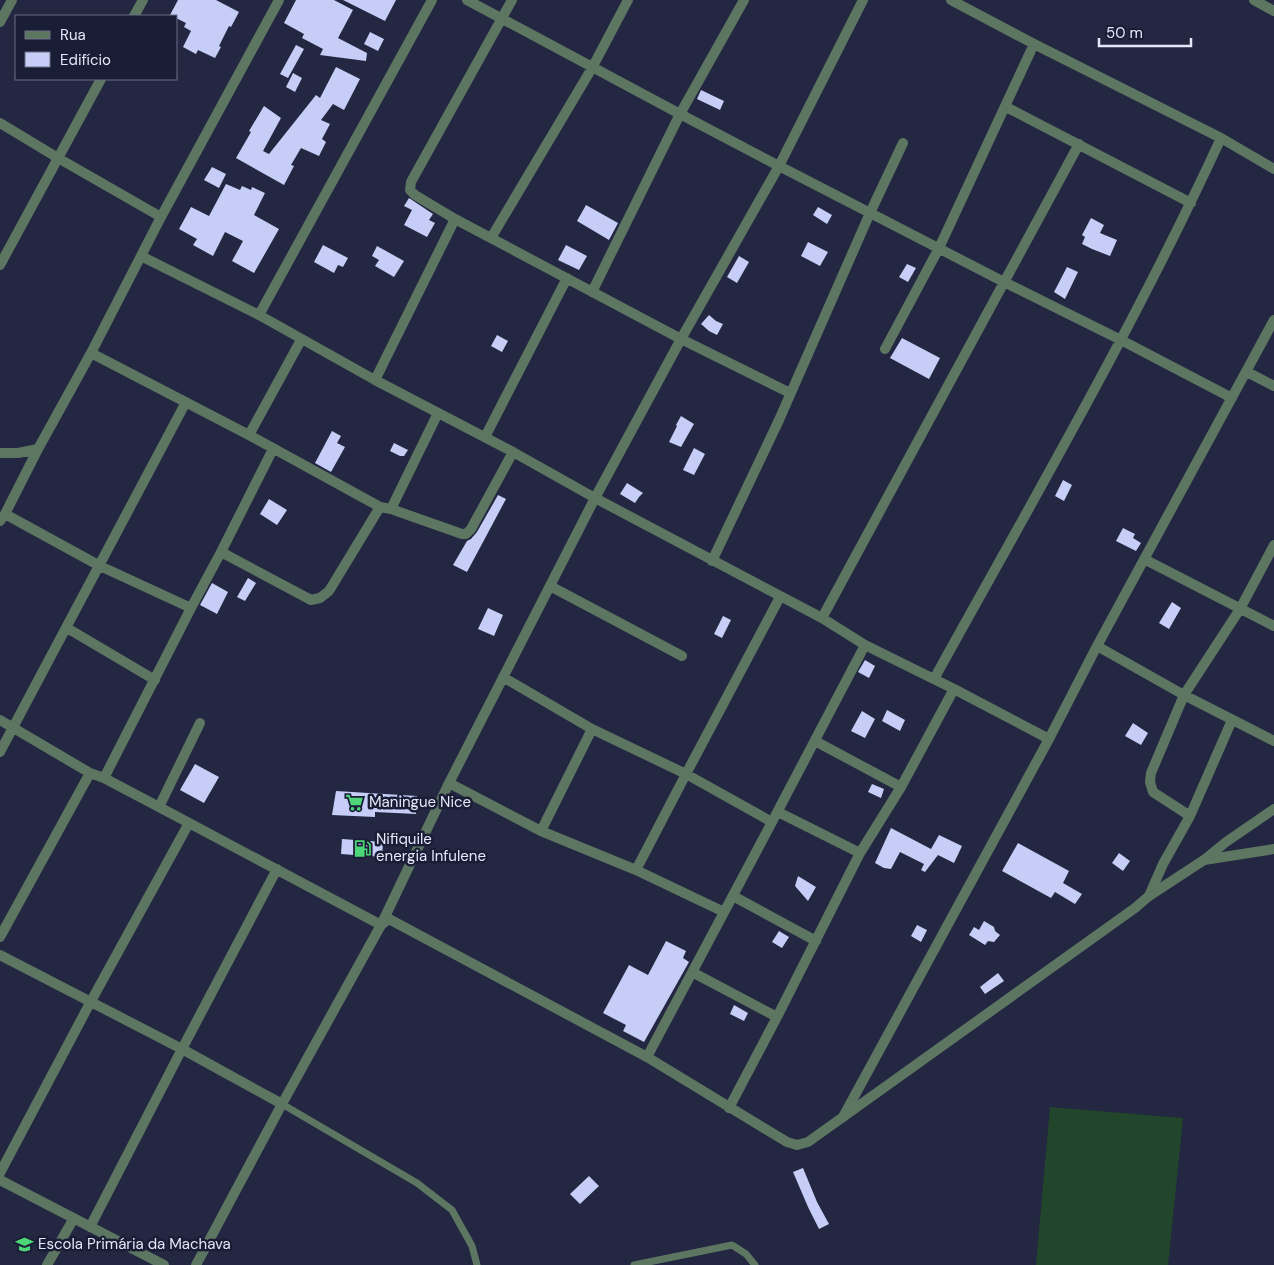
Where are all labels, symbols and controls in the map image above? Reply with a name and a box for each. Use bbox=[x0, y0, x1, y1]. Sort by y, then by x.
legend bbox=[15, 15, 178, 80]
scale bar bbox=[1099, 15, 1192, 47]
text: 50 m bbox=[1106, 23, 1143, 43]
text: Rua bbox=[60, 25, 86, 45]
text: Edifício bbox=[60, 50, 111, 70]
supermarket icon: Maningue Nice bbox=[345, 792, 365, 812]
place label: Maningue Nice bbox=[369, 792, 471, 812]
place label: Nifiquile energia Infulene bbox=[376, 829, 486, 866]
fuel station icon: Nifiquile energia Infulene bbox=[352, 838, 372, 858]
school or university icon: Escola Primária da Machava bbox=[14, 1234, 34, 1254]
place label: Escola Primária da Machava bbox=[38, 1234, 231, 1254]

